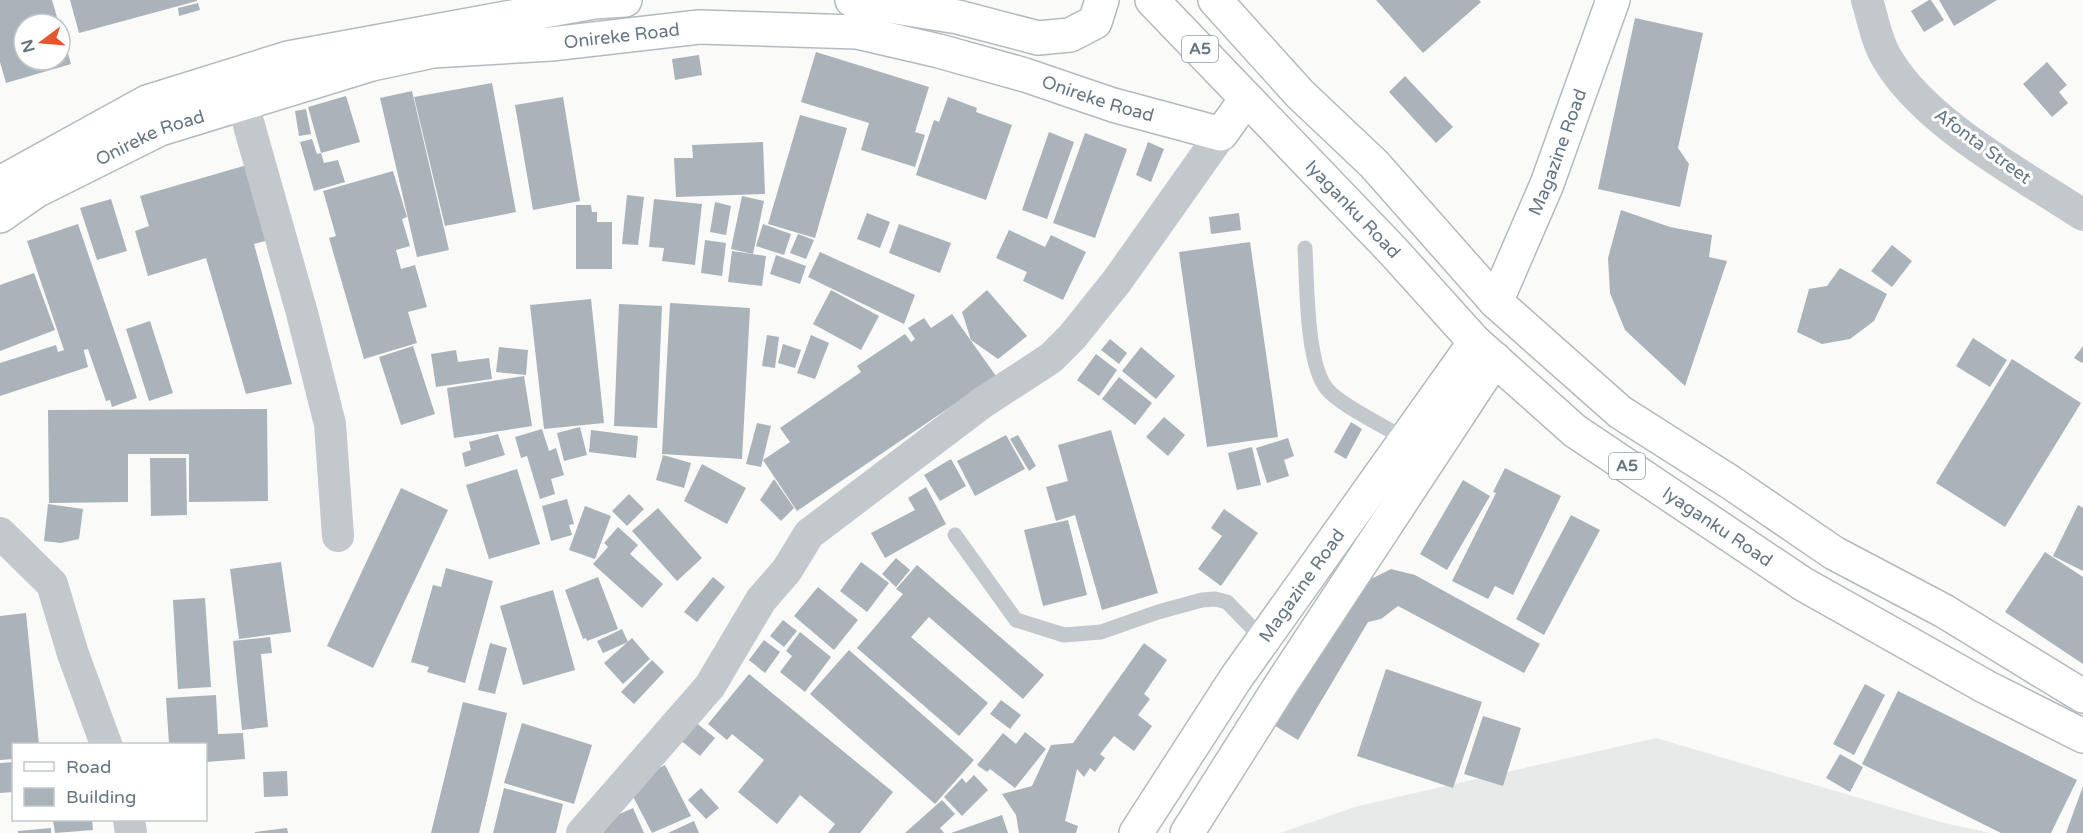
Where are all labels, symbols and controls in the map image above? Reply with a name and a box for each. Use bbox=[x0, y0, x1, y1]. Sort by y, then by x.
north arrow bbox=[12, 12, 72, 72]
street label: Onireke Road bbox=[563, 18, 681, 53]
road number: A5 bbox=[1182, 36, 1218, 62]
text: N bbox=[17, 37, 40, 55]
street label: Onireke Road bbox=[1039, 71, 1156, 127]
street label: Magazine Road bbox=[1524, 86, 1591, 219]
street label: Afonta Street bbox=[1930, 104, 2036, 189]
street label: Onireke Road bbox=[92, 105, 207, 170]
street label: Iyaganku Road bbox=[1301, 155, 1405, 263]
road number: A5 bbox=[1609, 453, 1645, 479]
street label: Iyaganku Road bbox=[1658, 482, 1777, 571]
street label: Magazine Road bbox=[1254, 525, 1349, 646]
legend bbox=[12, 743, 207, 821]
text: Road bbox=[66, 756, 111, 778]
text: Building bbox=[66, 786, 136, 808]

